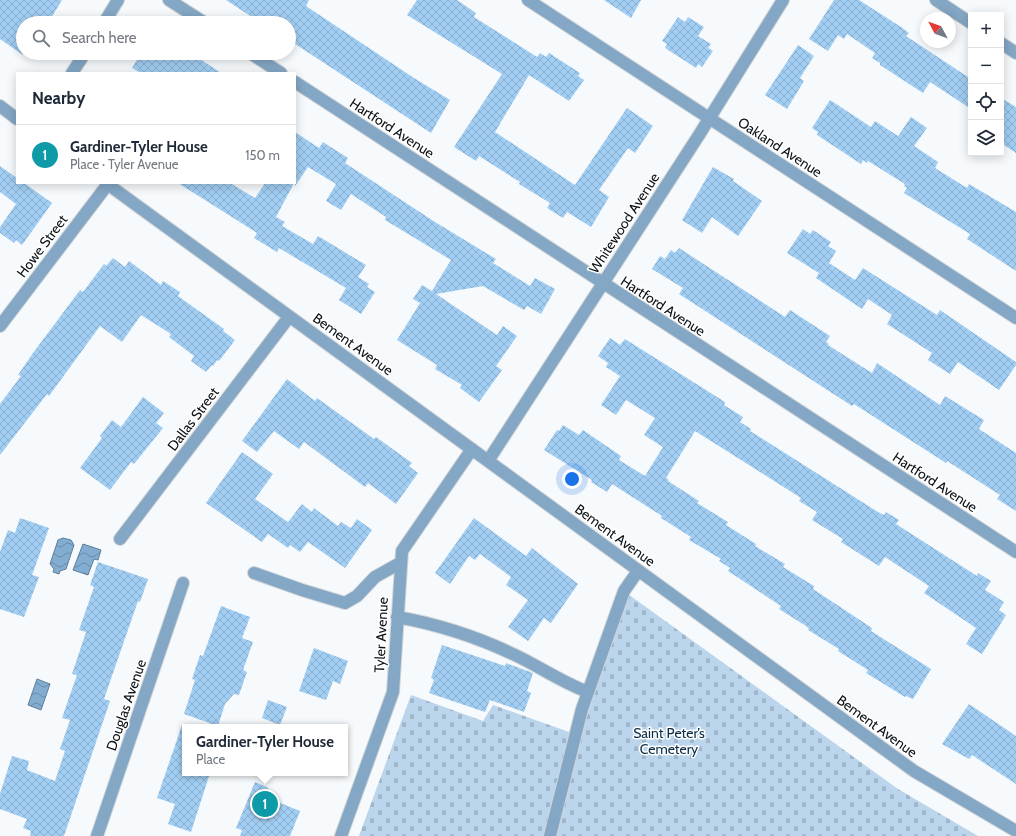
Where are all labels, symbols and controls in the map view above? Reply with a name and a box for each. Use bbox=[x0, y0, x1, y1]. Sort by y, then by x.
north arrow bbox=[920, 12, 956, 48]
map controls bbox=[968, 12, 1004, 156]
button: + bbox=[968, 12, 1004, 48]
search box bbox=[16, 16, 296, 60]
icon: search bbox=[30, 27, 52, 49]
text: Search here bbox=[62, 29, 137, 47]
button: − bbox=[968, 48, 1004, 84]
button: locate bbox=[968, 84, 1004, 120]
text: Nearby bbox=[32, 88, 85, 108]
street label: Hartford Avenue bbox=[346, 94, 438, 162]
street label: Oakland Avenue bbox=[735, 113, 825, 181]
button: layers bbox=[968, 120, 1004, 156]
text: Gardiner-Tyler House bbox=[70, 138, 208, 156]
text: 1 bbox=[43, 147, 47, 163]
text: 150 m bbox=[245, 147, 280, 163]
text: Place · Tyler Avenue bbox=[70, 156, 178, 172]
street label: Whitewood Avenue bbox=[585, 169, 663, 277]
street label: Howe Street bbox=[13, 211, 72, 281]
street label: Hartford Avenue bbox=[617, 272, 709, 340]
street label: Bement Avenue bbox=[309, 309, 397, 379]
street label: Dallas Street bbox=[163, 383, 223, 454]
street label: Hartford Avenue bbox=[889, 448, 981, 516]
your location bbox=[562, 469, 582, 489]
street label: Bement Avenue bbox=[571, 500, 659, 570]
street label: Tyler Avenue bbox=[370, 597, 392, 673]
street label: Douglas Avenue bbox=[102, 657, 150, 753]
street label: Bement Avenue bbox=[833, 691, 921, 761]
popup bbox=[182, 724, 348, 776]
park label: Saint Peter’s Cemetery bbox=[633, 724, 705, 758]
text: Gardiner-Tyler House bbox=[196, 733, 334, 751]
text: Place bbox=[196, 751, 225, 767]
pin: 1 bbox=[252, 789, 278, 819]

